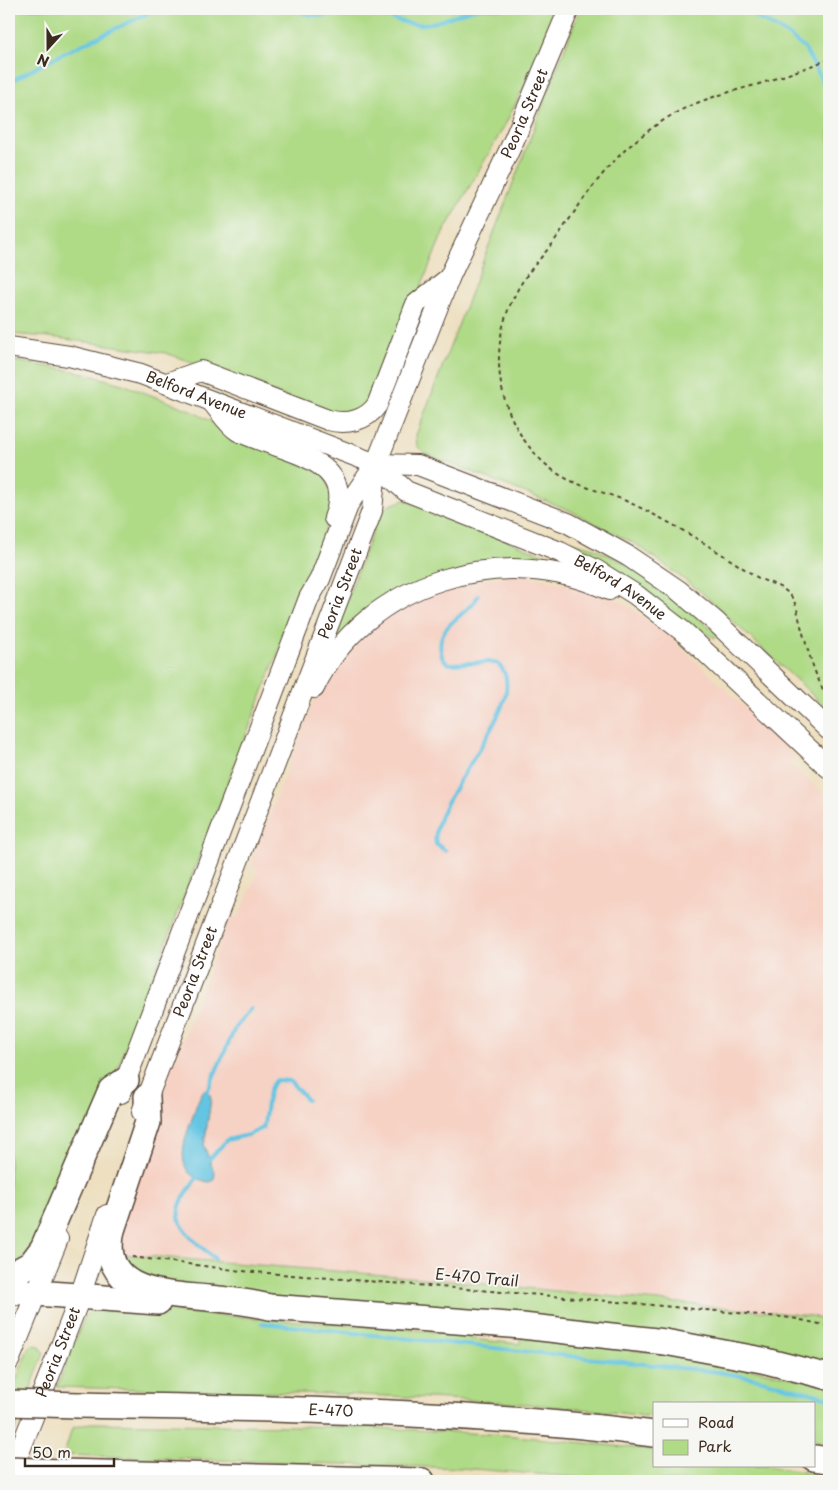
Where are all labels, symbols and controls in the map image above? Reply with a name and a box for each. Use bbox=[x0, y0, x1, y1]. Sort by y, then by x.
north arrow bbox=[22, 22, 72, 72]
text: N bbox=[34, 49, 52, 72]
street label: Peoria Street bbox=[494, 64, 553, 162]
street label: Belford Avenue bbox=[143, 364, 251, 424]
street label: Peoria Street bbox=[311, 544, 367, 642]
street label: Belford Avenue bbox=[571, 548, 672, 625]
street label: Peoria Street bbox=[166, 922, 222, 1020]
street label: E-470 Trail bbox=[434, 1261, 520, 1292]
street label: Peoria Street bbox=[29, 1303, 85, 1401]
street label: E-470 bbox=[308, 1397, 354, 1421]
legend bbox=[653, 1402, 816, 1468]
text: Road bbox=[698, 1410, 734, 1433]
text: Park bbox=[698, 1434, 732, 1457]
scale bar bbox=[25, 1435, 114, 1467]
text: 50 m bbox=[32, 1440, 71, 1463]

